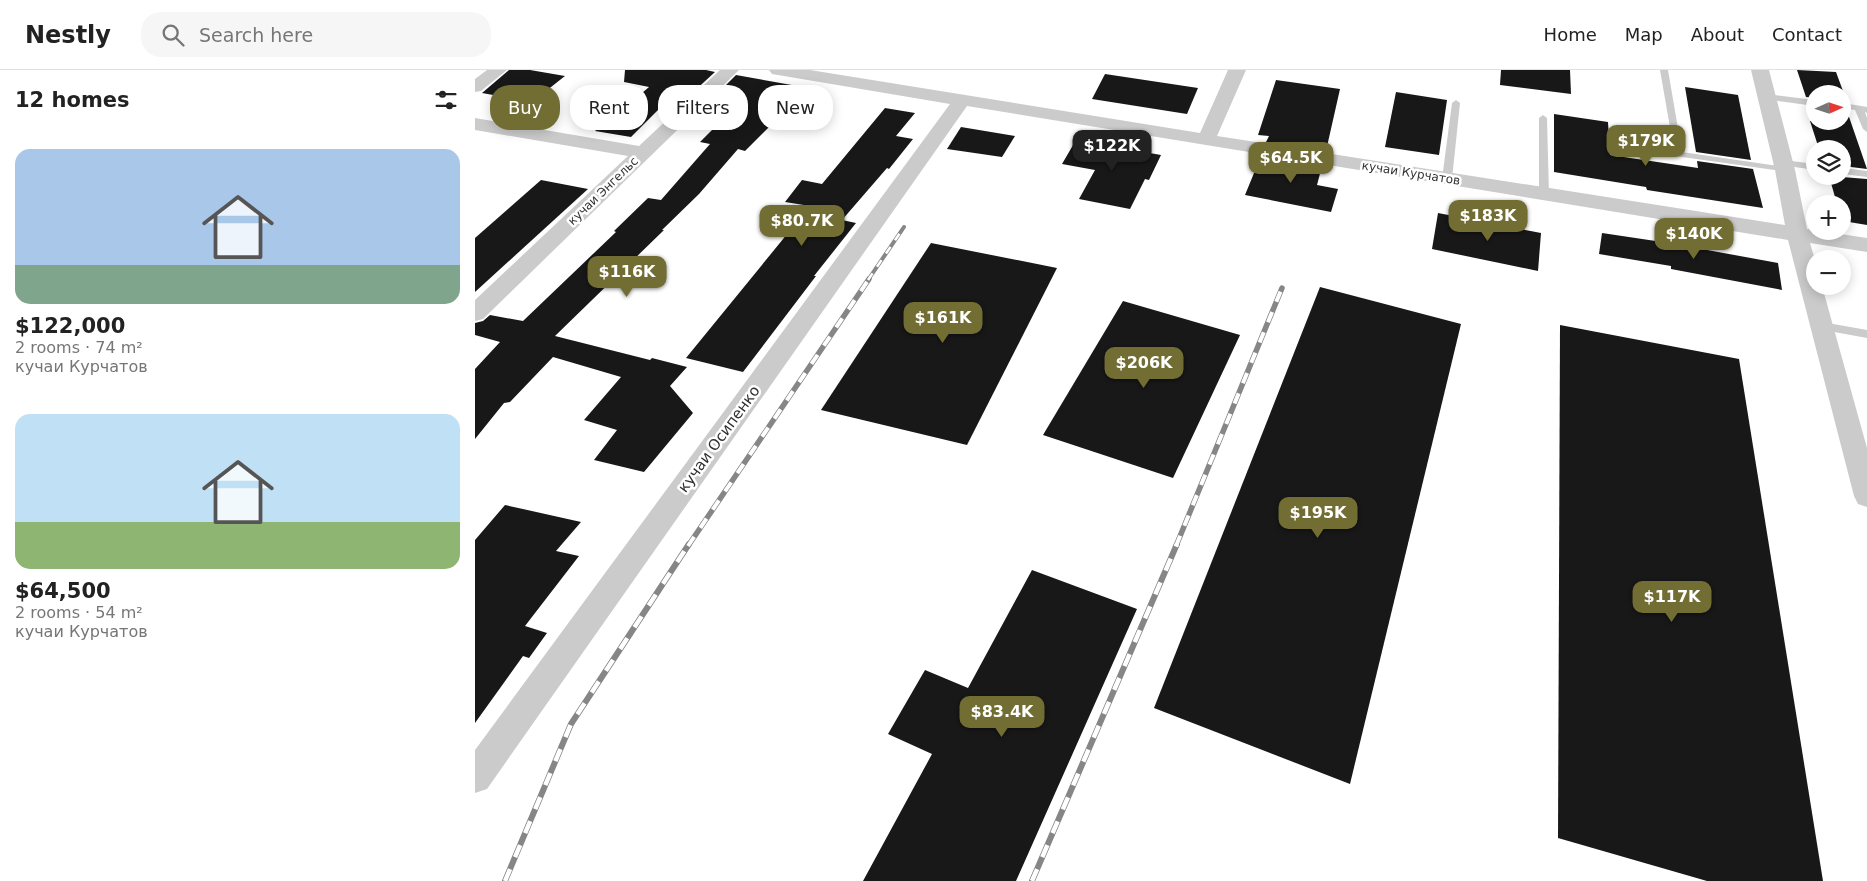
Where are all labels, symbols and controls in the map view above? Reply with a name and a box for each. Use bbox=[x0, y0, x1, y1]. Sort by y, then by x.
search box bbox=[141, 12, 491, 57]
text: Nestly bbox=[25, 21, 111, 49]
icon: search bbox=[159, 21, 187, 49]
text: Search here bbox=[199, 24, 313, 46]
text: Home bbox=[1544, 24, 1597, 45]
text: Map bbox=[1625, 24, 1663, 45]
text: About bbox=[1691, 24, 1744, 45]
text: Contact bbox=[1772, 24, 1842, 45]
chip: Buy bbox=[490, 85, 560, 130]
chip: Rent bbox=[570, 85, 648, 130]
chip: Filters bbox=[658, 85, 748, 130]
chip: New bbox=[758, 85, 833, 130]
north arrow bbox=[1806, 85, 1851, 130]
map controls bbox=[1806, 85, 1851, 295]
icon: filters bbox=[432, 86, 460, 114]
text: 12 homes bbox=[15, 88, 130, 112]
pin: $179K bbox=[1611, 124, 1681, 167]
pin: $122K bbox=[1077, 129, 1147, 172]
text: $179K bbox=[1618, 131, 1674, 150]
text: $122K bbox=[1084, 136, 1140, 155]
button: layers bbox=[1806, 140, 1851, 185]
pin: $64.5K bbox=[1250, 142, 1332, 184]
text: $64.5K bbox=[1259, 148, 1323, 167]
street label: кучаи Энгельс bbox=[565, 154, 641, 228]
street label: кучаи Курчатов bbox=[1361, 158, 1461, 188]
icon: home bbox=[193, 182, 283, 272]
button: + bbox=[1806, 195, 1851, 240]
pin: $183K bbox=[1453, 200, 1523, 242]
pin: $80.7K bbox=[761, 204, 843, 247]
text: $183K bbox=[1460, 206, 1516, 225]
text: $80.7K bbox=[770, 211, 834, 230]
pin: $140K bbox=[1659, 218, 1729, 260]
text: $140K bbox=[1666, 224, 1722, 243]
button: − bbox=[1806, 250, 1851, 295]
pin: $116K bbox=[592, 256, 662, 298]
text: $116K bbox=[599, 262, 655, 281]
pin: $161K bbox=[908, 302, 978, 344]
text: $161K bbox=[915, 308, 971, 327]
text: $122,000 bbox=[15, 314, 125, 338]
text: 2 rooms · 74 m² bbox=[15, 338, 143, 357]
pin: $206K bbox=[1109, 346, 1179, 389]
text: $206K bbox=[1116, 353, 1172, 372]
text: кучаи Курчатов bbox=[15, 357, 148, 376]
street label: кучаи Осипенко bbox=[674, 382, 764, 496]
icon: home bbox=[193, 447, 283, 537]
pin: $195K bbox=[1283, 496, 1353, 539]
text: $195K bbox=[1290, 503, 1346, 522]
text: $64,500 bbox=[15, 579, 111, 603]
pin: $117K bbox=[1637, 580, 1707, 623]
text: $117K bbox=[1644, 587, 1700, 606]
text: 2 rooms · 54 m² bbox=[15, 603, 143, 622]
text: кучаи Курчатов bbox=[15, 622, 148, 641]
pin: $83.4K bbox=[961, 696, 1043, 738]
text: $83.4K bbox=[970, 702, 1034, 721]

